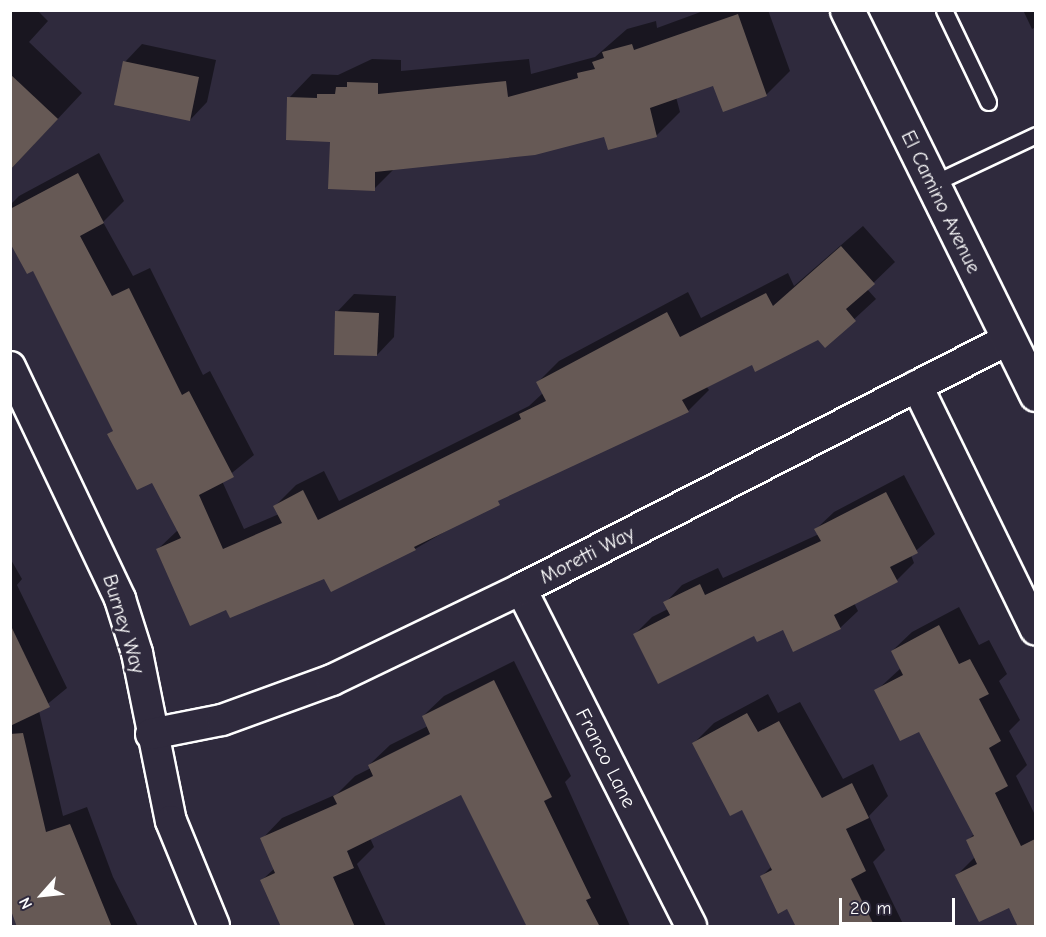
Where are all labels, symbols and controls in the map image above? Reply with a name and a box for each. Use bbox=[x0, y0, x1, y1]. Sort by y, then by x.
street label: El Camino Avenue bbox=[896, 127, 986, 277]
street label: Moretti Way bbox=[536, 521, 638, 589]
street label: Burney Way bbox=[98, 571, 150, 677]
street label: Franco Lane bbox=[571, 704, 641, 812]
north arrow bbox=[12, 865, 72, 925]
scale bar bbox=[842, 886, 958, 924]
text: N bbox=[16, 894, 36, 912]
text: 20 m bbox=[850, 898, 891, 919]

